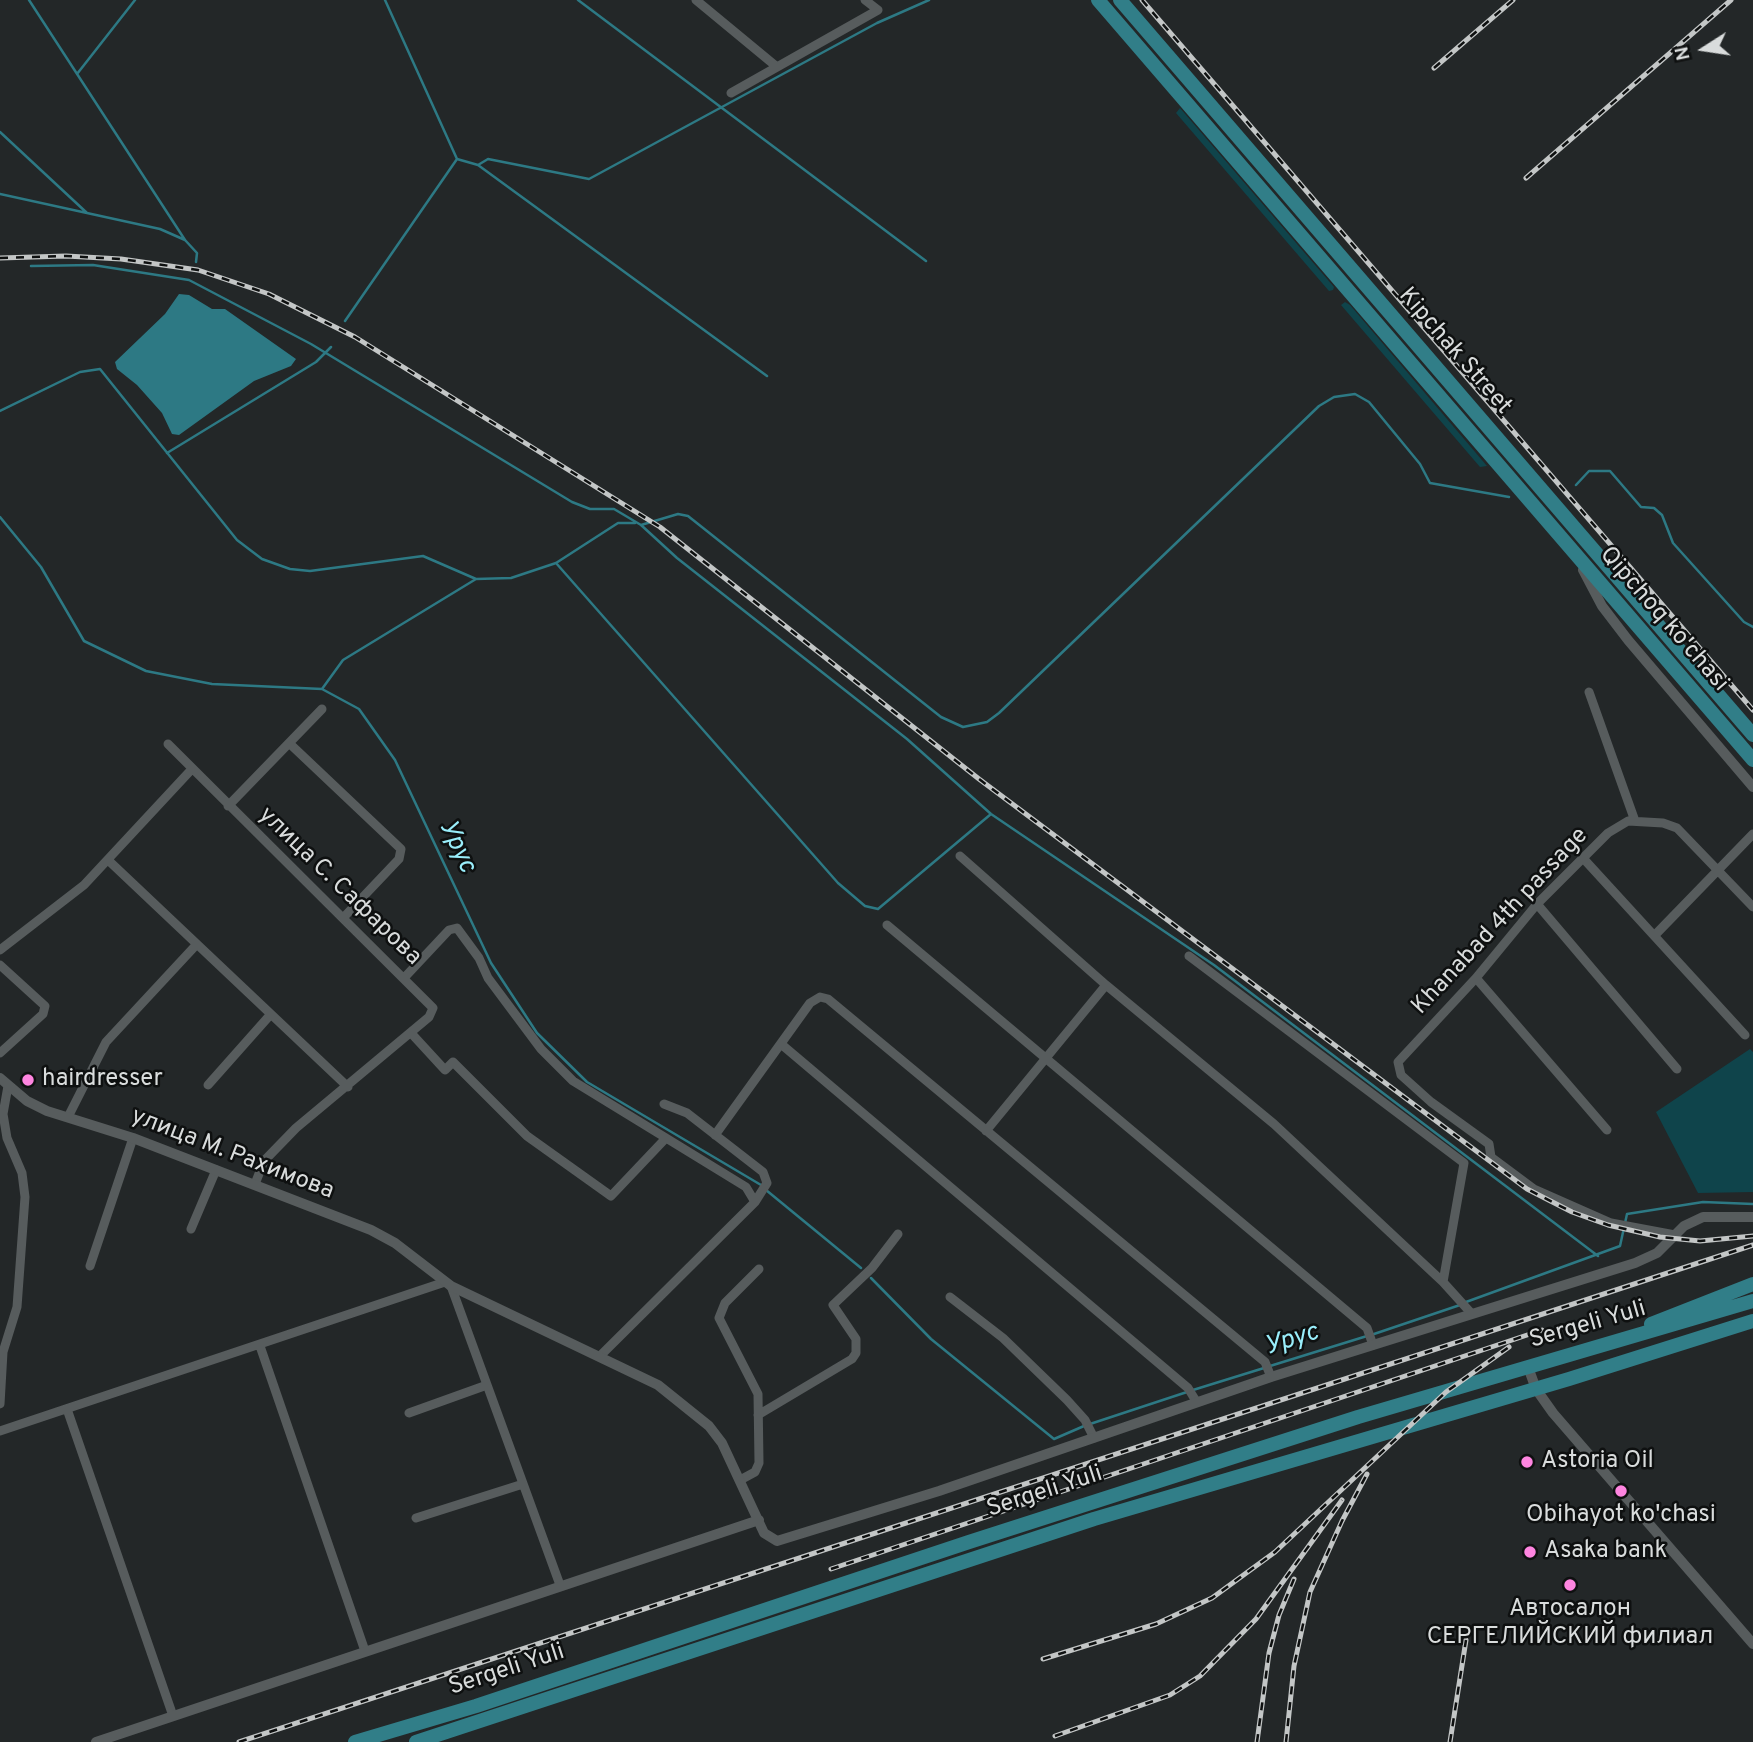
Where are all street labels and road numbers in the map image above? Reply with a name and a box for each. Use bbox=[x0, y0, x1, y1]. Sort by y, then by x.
street label: Kipchak Street bbox=[1391, 283, 1517, 421]
street label: Qipchoq ko'chasi bbox=[1592, 542, 1734, 698]
street label: улица С. Сафарова bbox=[251, 802, 427, 972]
street label: Khanabad 4th passage bbox=[1407, 822, 1595, 1022]
street label: улица М. Рахимова bbox=[126, 1103, 338, 1207]
street label: Sergeli Yuli bbox=[1526, 1296, 1650, 1356]
street label: Sergeli Yuli bbox=[984, 1461, 1106, 1525]
street label: Sergeli Yuli bbox=[446, 1639, 568, 1703]

